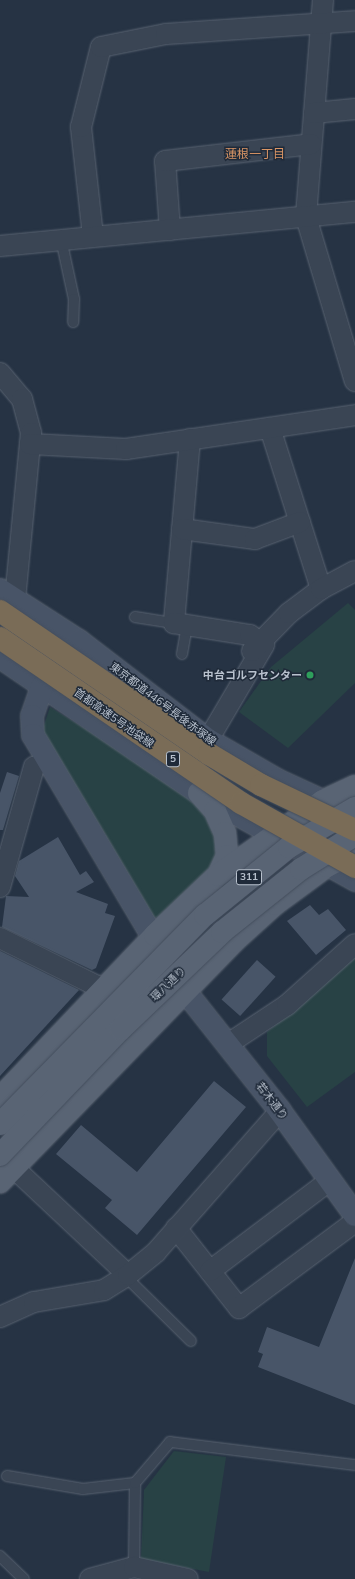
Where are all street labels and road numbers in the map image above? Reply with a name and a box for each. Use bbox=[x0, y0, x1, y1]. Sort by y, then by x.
street label: 東京都道446号長後赤塚線 bbox=[107, 660, 219, 748]
street label: 首都高速5号池袋線 bbox=[71, 685, 157, 751]
road number: 5 bbox=[166, 751, 180, 767]
road number: 311 bbox=[236, 869, 262, 885]
street label: 環八通り bbox=[148, 964, 188, 1004]
street label: 若木通り bbox=[253, 1079, 291, 1123]

